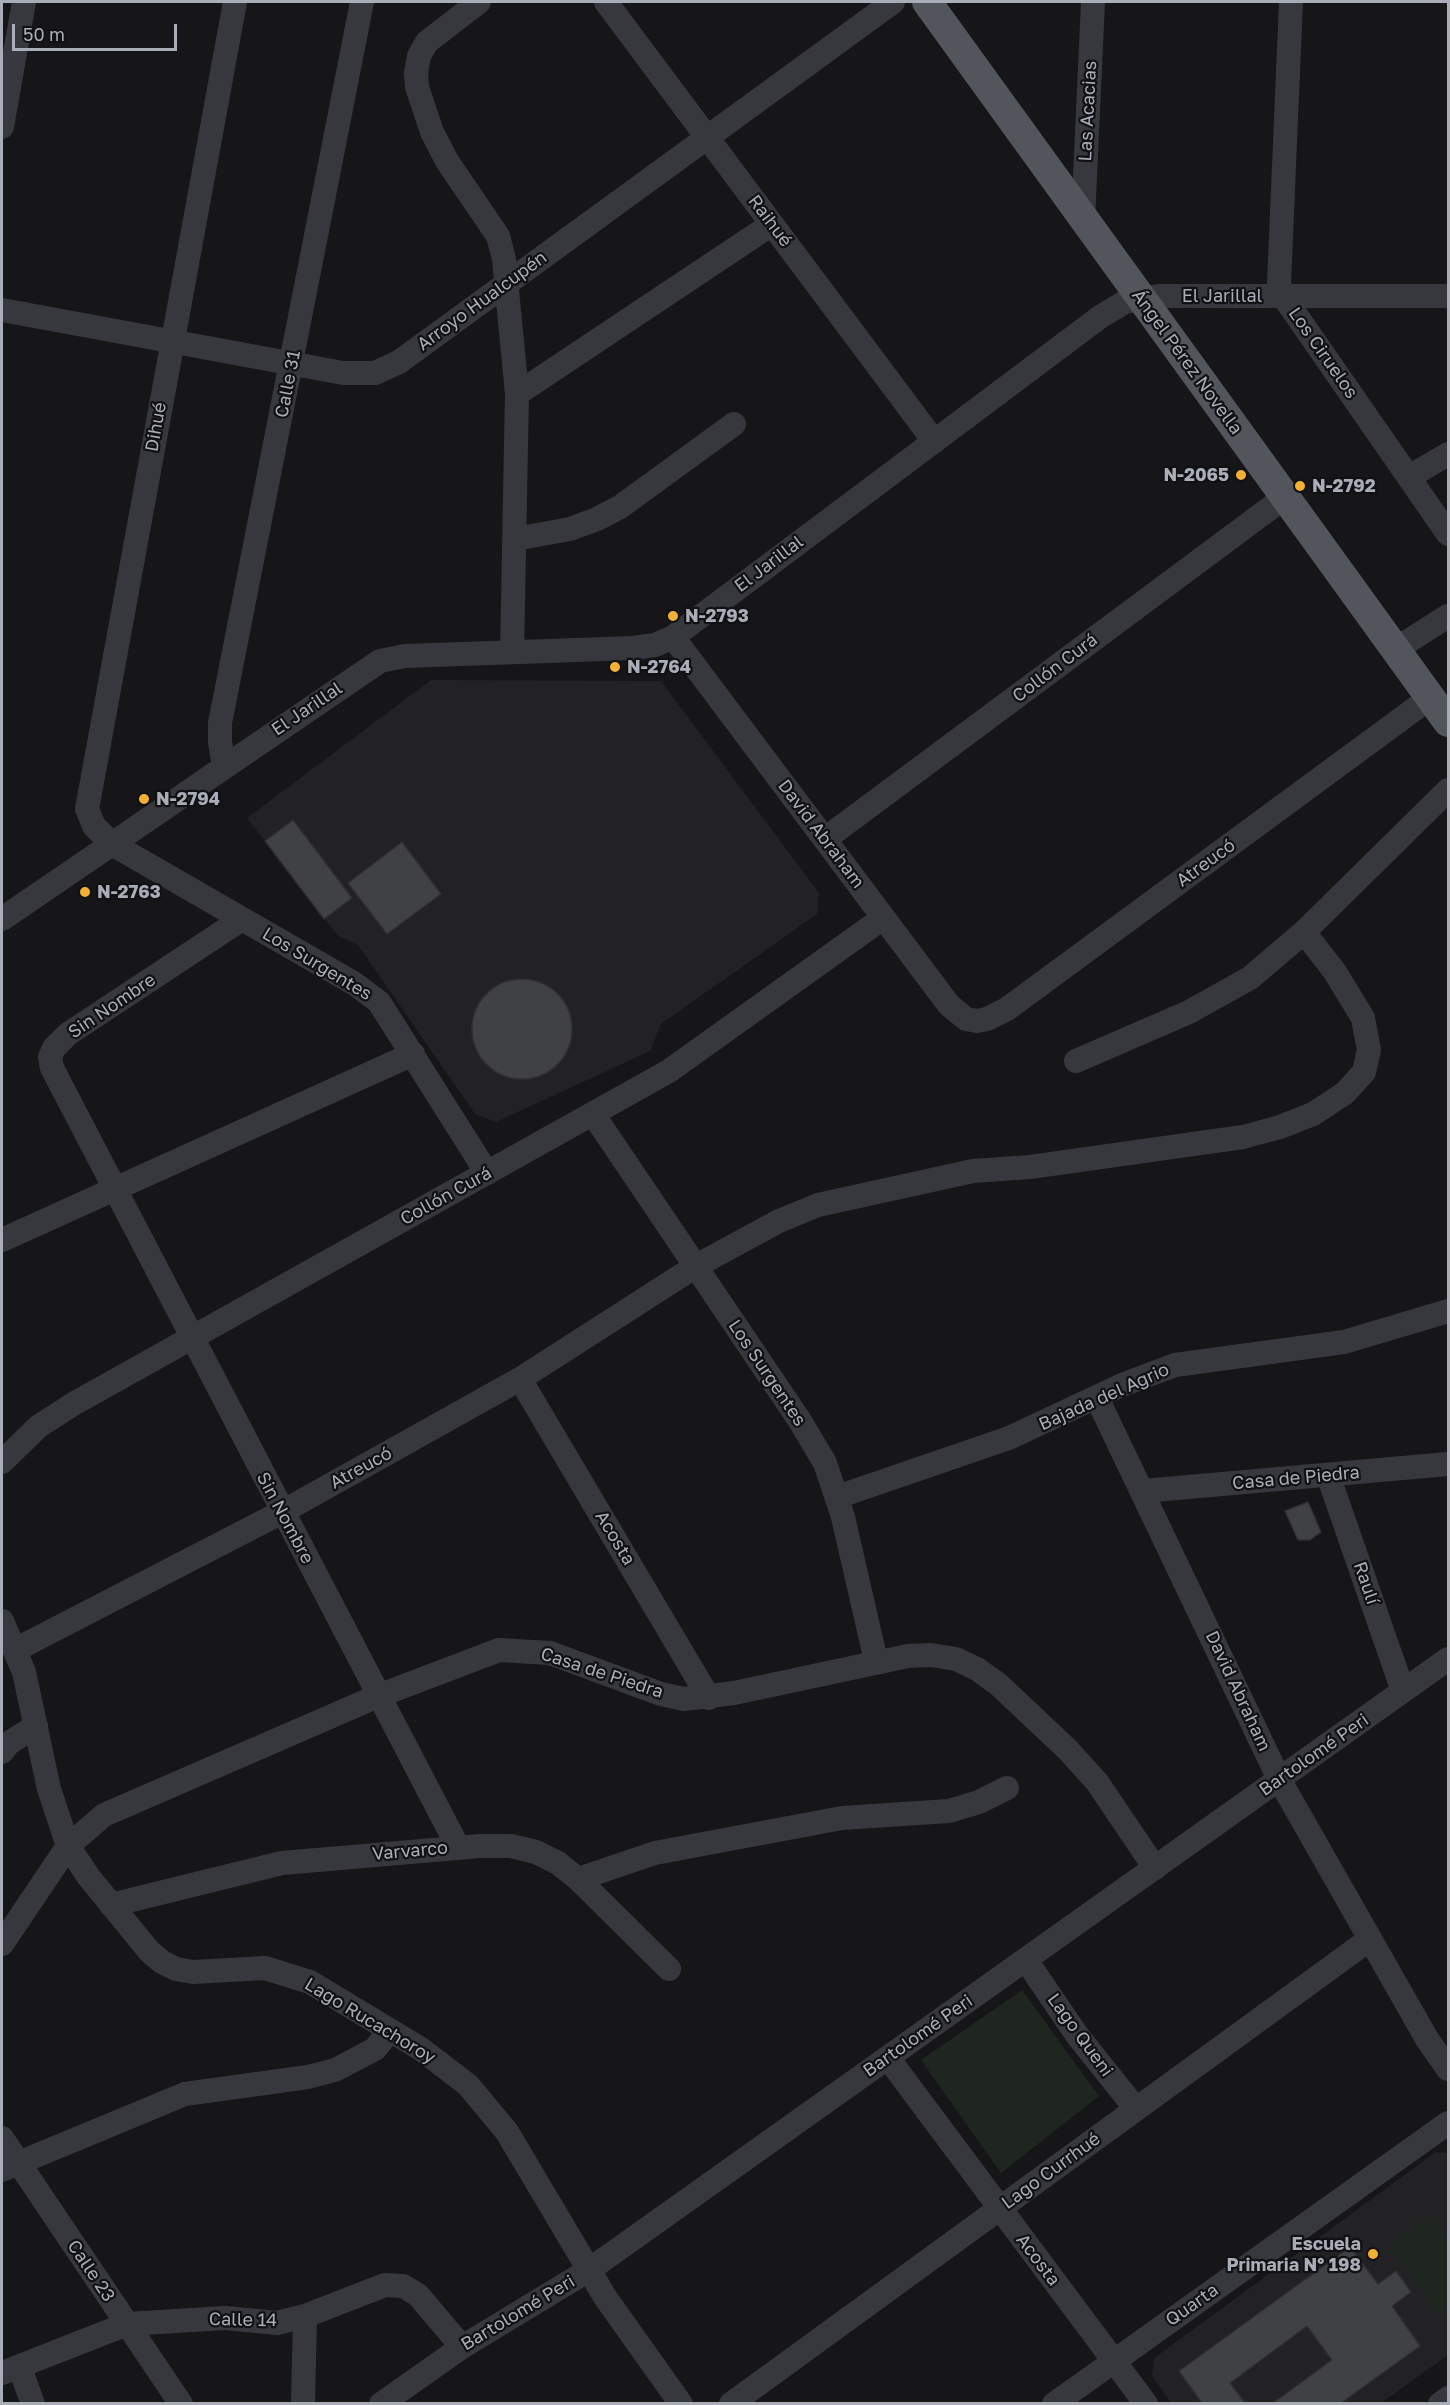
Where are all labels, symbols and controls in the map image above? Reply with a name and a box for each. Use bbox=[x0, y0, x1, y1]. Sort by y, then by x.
scale bar bbox=[15, 12, 180, 50]
text: 50 m bbox=[23, 23, 65, 45]
street label: Las Acacias bbox=[1075, 60, 1101, 162]
street label: Raihué bbox=[743, 191, 797, 251]
street label: Arroyo Hualcupén bbox=[413, 247, 551, 355]
street label: Ángel Pérez Novella bbox=[1127, 285, 1247, 439]
street label: El Jarillal bbox=[1182, 285, 1262, 307]
street label: Los Ciruelos bbox=[1284, 303, 1362, 403]
street label: Calle 31 bbox=[271, 349, 305, 419]
street label: Dihué bbox=[141, 401, 171, 453]
place label: N-2065 bbox=[1163, 464, 1229, 486]
marker: N-2065 bbox=[1234, 468, 1248, 482]
place label: N-2792 bbox=[1312, 475, 1376, 497]
marker: N-2792 bbox=[1293, 479, 1307, 493]
street label: El Jarillal bbox=[730, 531, 808, 597]
place label: N-2793 bbox=[685, 605, 749, 627]
marker: N-2793 bbox=[666, 609, 680, 623]
street label: Collón Curá bbox=[1008, 629, 1102, 707]
place label: N-2764 bbox=[627, 656, 691, 678]
marker: N-2764 bbox=[608, 660, 622, 674]
street label: El Jarillal bbox=[268, 677, 346, 741]
street label: David Abraham bbox=[773, 776, 869, 892]
place label: N-2794 bbox=[156, 788, 220, 810]
marker: N-2794 bbox=[137, 792, 151, 806]
street label: Atreucó bbox=[1172, 834, 1240, 892]
place label: N-2763 bbox=[97, 881, 161, 903]
marker: N-2763 bbox=[78, 885, 92, 899]
street label: Los Surgentes bbox=[258, 923, 376, 1005]
street label: Sin Nombre bbox=[64, 969, 160, 1043]
street label: Collón Curá bbox=[397, 1162, 495, 1230]
street label: Los Surgentes bbox=[723, 1316, 811, 1430]
street label: Bajada del Agrio bbox=[1036, 1359, 1172, 1435]
street label: Atreucó bbox=[326, 1442, 396, 1494]
street label: Casa de Piedra bbox=[1231, 1462, 1361, 1494]
street label: Sin Nombre bbox=[252, 1468, 318, 1568]
street label: Acosta bbox=[590, 1507, 640, 1569]
street label: Raulí bbox=[1349, 1559, 1383, 1607]
street label: David Abraham bbox=[1201, 1627, 1275, 1755]
street label: Casa de Piedra bbox=[538, 1643, 666, 1703]
street label: Bartolomé Peri bbox=[1255, 1709, 1373, 1801]
street label: Varvarco bbox=[371, 1837, 449, 1865]
street label: Lago Rucachoroy bbox=[301, 1973, 439, 2069]
street label: Lago Queni bbox=[1043, 1989, 1117, 2081]
street label: Bartolomé Peri bbox=[859, 1990, 977, 2082]
street label: Lago Currhué bbox=[998, 2128, 1104, 2214]
street label: Acosta bbox=[1012, 2230, 1064, 2290]
place label: Escuela Primaria N° 198 bbox=[1226, 2233, 1361, 2276]
street label: Calle 23 bbox=[63, 2236, 119, 2306]
marker: Escuela Primaria N° 198 bbox=[1366, 2247, 1380, 2261]
street label: Bartolomé Peri bbox=[457, 2271, 579, 2355]
street label: Quarta bbox=[1162, 2279, 1222, 2331]
street label: Calle 14 bbox=[209, 2309, 277, 2331]

